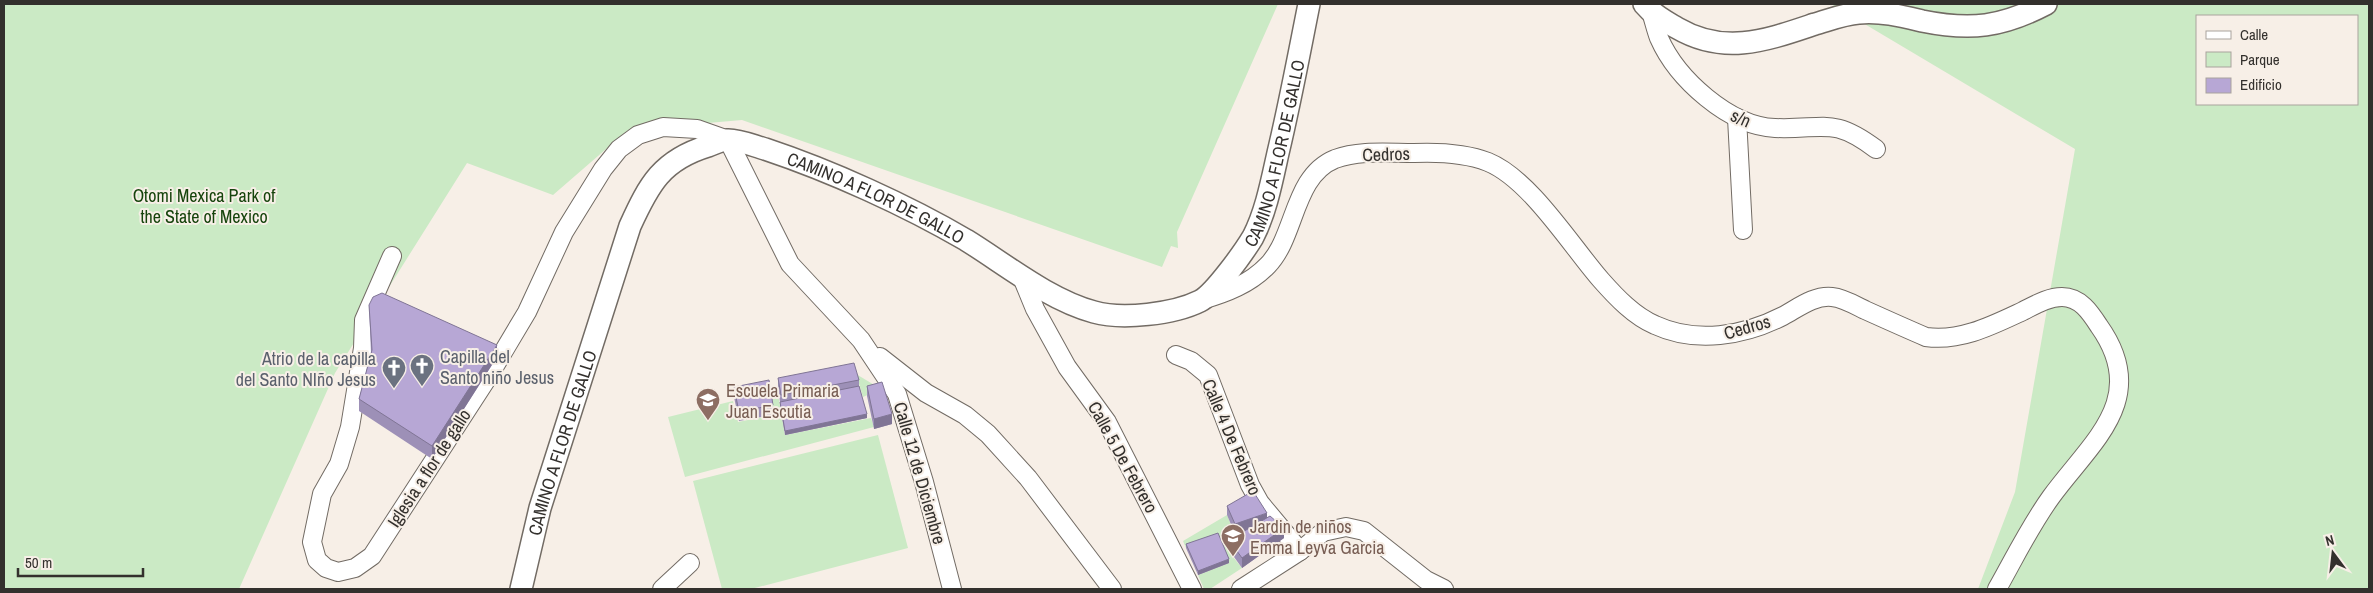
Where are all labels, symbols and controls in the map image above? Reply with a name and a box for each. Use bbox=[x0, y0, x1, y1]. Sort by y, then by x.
legend bbox=[2196, 15, 2358, 105]
text: Calle bbox=[2240, 24, 2268, 45]
text: Parque bbox=[2240, 49, 2280, 70]
street label: CAMINO A FLOR DE GALLO bbox=[1238, 57, 1310, 252]
text: Edificio bbox=[2240, 74, 2282, 95]
street label: s/n bbox=[1727, 103, 1755, 133]
street label: Cedros bbox=[1362, 141, 1410, 167]
street label: CAMINO A FLOR DE GALLO bbox=[784, 145, 969, 249]
park label: Otomi Mexica Park of the State of Mexico bbox=[133, 183, 276, 229]
street label: Cedros bbox=[1721, 308, 1773, 346]
place label: Capilla del Santo niño Jesus bbox=[440, 344, 554, 390]
place label: Atrio de la capilla del Santo NIño Jesus bbox=[236, 346, 376, 392]
street label: CAMINO A FLOR DE GALLO bbox=[522, 347, 602, 538]
church icon: Capilla del Santo niño Jesus bbox=[409, 353, 435, 387]
church icon: Atrio de la capilla del Santo NIño Jesus bbox=[381, 355, 407, 389]
street label: Calle 4 De Febrero bbox=[1196, 375, 1268, 499]
place label: Escuela Primaria Juan Escutia bbox=[726, 378, 839, 424]
school or university icon: Escuela Primaria Juan Escutia bbox=[695, 387, 721, 421]
street label: Calle 5 De Febrero bbox=[1082, 397, 1164, 517]
street label: Calle 12 de Diciembre bbox=[888, 399, 952, 547]
street label: Iglesia a flor de gallo bbox=[381, 404, 477, 532]
place label: Jardin de niños Emma Leyva Garcia bbox=[1250, 514, 1385, 560]
school or university icon: Jardin de niños Emma Leyva Garcia bbox=[1220, 523, 1246, 557]
north arrow bbox=[2308, 528, 2358, 578]
text: N bbox=[2323, 531, 2336, 550]
scale bar bbox=[18, 546, 142, 578]
text: 50 m bbox=[25, 552, 52, 573]

